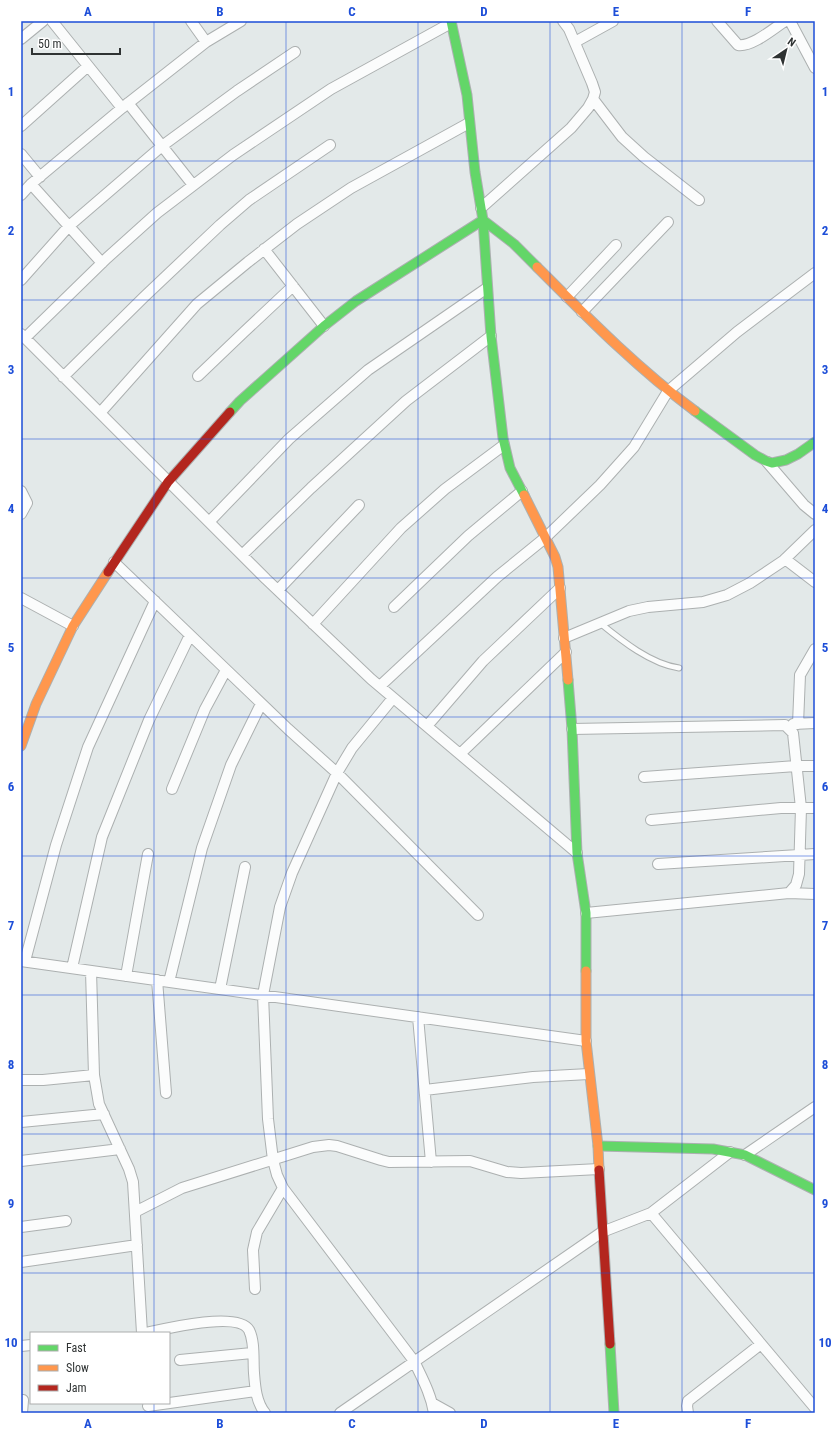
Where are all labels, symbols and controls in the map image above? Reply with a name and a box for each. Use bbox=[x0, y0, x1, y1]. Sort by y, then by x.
text: A bbox=[84, 4, 92, 19]
text: B bbox=[216, 4, 224, 19]
text: C bbox=[348, 4, 356, 19]
text: D bbox=[480, 4, 488, 19]
text: E bbox=[613, 4, 620, 19]
text: F bbox=[745, 4, 751, 19]
scale bar bbox=[32, 30, 120, 56]
north arrow bbox=[766, 30, 806, 70]
text: N bbox=[785, 35, 798, 50]
text: 50 m bbox=[38, 37, 62, 51]
text: 1 bbox=[8, 84, 14, 99]
text: 1 bbox=[822, 84, 828, 99]
text: 2 bbox=[8, 223, 15, 238]
text: 2 bbox=[822, 223, 829, 238]
text: 3 bbox=[8, 362, 14, 377]
text: 3 bbox=[822, 362, 828, 377]
text: 4 bbox=[8, 501, 15, 516]
text: 4 bbox=[822, 501, 829, 516]
text: 5 bbox=[8, 640, 15, 655]
text: 5 bbox=[822, 640, 829, 655]
text: 6 bbox=[8, 779, 15, 794]
text: 6 bbox=[822, 779, 829, 794]
text: 7 bbox=[8, 918, 15, 933]
text: 7 bbox=[822, 918, 829, 933]
text: 8 bbox=[8, 1057, 14, 1072]
text: 8 bbox=[822, 1057, 828, 1072]
text: 9 bbox=[8, 1196, 14, 1211]
text: 9 bbox=[822, 1196, 828, 1211]
legend bbox=[30, 1332, 170, 1404]
text: 10 bbox=[4, 1335, 18, 1350]
text: 10 bbox=[818, 1335, 832, 1350]
text: Fast bbox=[66, 1341, 87, 1355]
text: Slow bbox=[66, 1361, 89, 1375]
text: Jam bbox=[66, 1381, 87, 1395]
text: A bbox=[84, 1416, 92, 1431]
text: B bbox=[216, 1416, 224, 1431]
text: C bbox=[348, 1416, 356, 1431]
text: D bbox=[480, 1416, 488, 1431]
text: E bbox=[613, 1416, 620, 1431]
text: F bbox=[745, 1416, 751, 1431]

